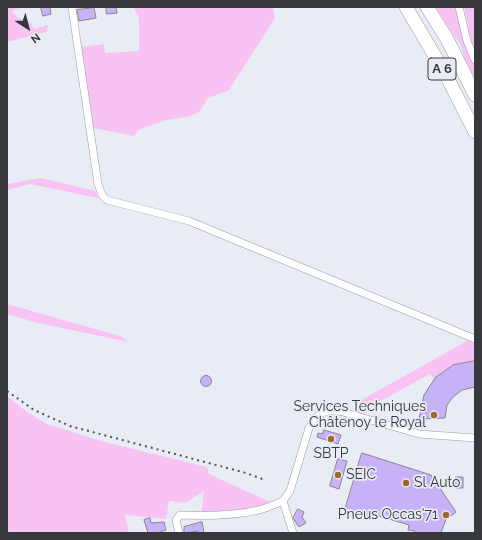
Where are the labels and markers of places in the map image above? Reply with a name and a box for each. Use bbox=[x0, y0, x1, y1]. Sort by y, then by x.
place label: Services Techniques Châtenoy le Royal bbox=[294, 399, 426, 432]
marker: Services Techniques Châtenoy le Royal bbox=[429, 410, 439, 420]
marker: SBTP bbox=[326, 434, 336, 444]
place label: SBTP bbox=[314, 446, 348, 462]
place label: SEIC bbox=[346, 467, 376, 483]
marker: SEIC bbox=[333, 470, 343, 480]
place label: Sl Auto bbox=[414, 475, 460, 491]
marker: Sl Auto bbox=[401, 478, 411, 488]
place label: Pneus Occas'71 bbox=[338, 507, 438, 523]
marker: Pneus Occas'71 bbox=[441, 510, 451, 520]

